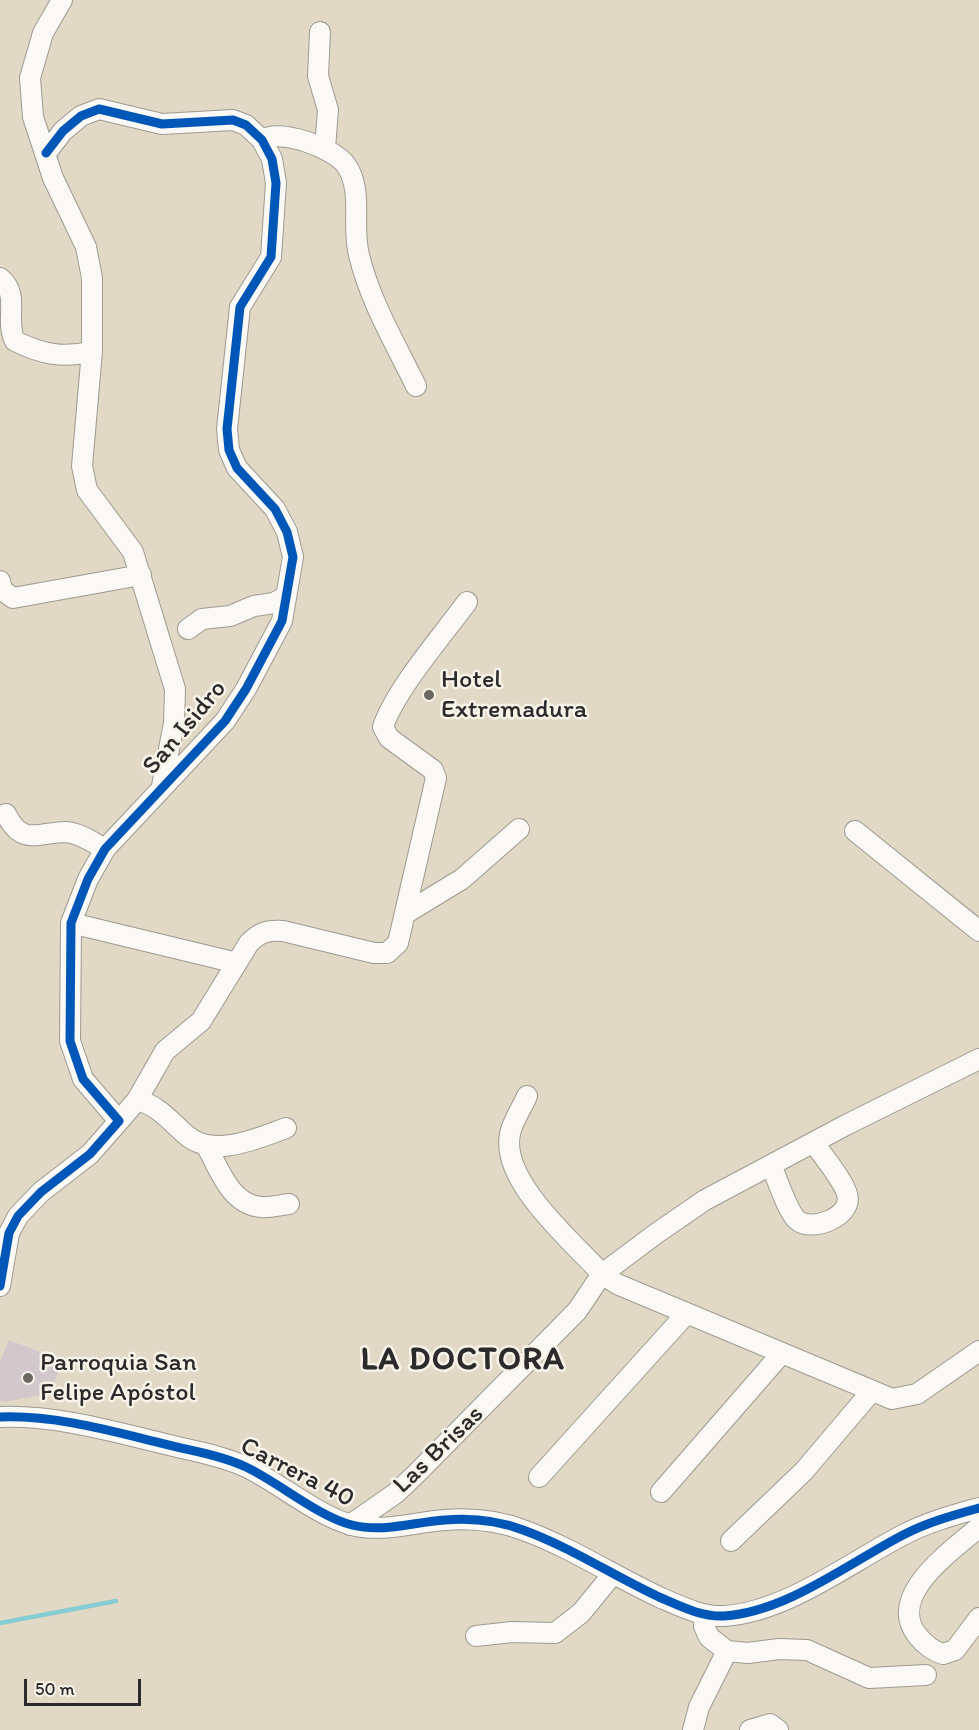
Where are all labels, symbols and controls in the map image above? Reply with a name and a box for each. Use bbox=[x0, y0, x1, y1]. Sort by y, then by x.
place label: Hotel Extremadura bbox=[441, 664, 587, 726]
street label: San Isidro bbox=[136, 674, 234, 782]
marker: Hotel Extremadura bbox=[422, 688, 436, 702]
district label: LA DOCTORA bbox=[361, 1342, 565, 1380]
place label: Parroquia San Felipe Apóstol bbox=[40, 1347, 197, 1408]
marker: Parroquia San Felipe Apóstol bbox=[21, 1371, 35, 1385]
street label: Las Brisas bbox=[387, 1399, 491, 1501]
street label: Carrera 40 bbox=[235, 1431, 359, 1515]
scale bar bbox=[27, 1667, 144, 1705]
text: 50 m bbox=[35, 1678, 75, 1700]

